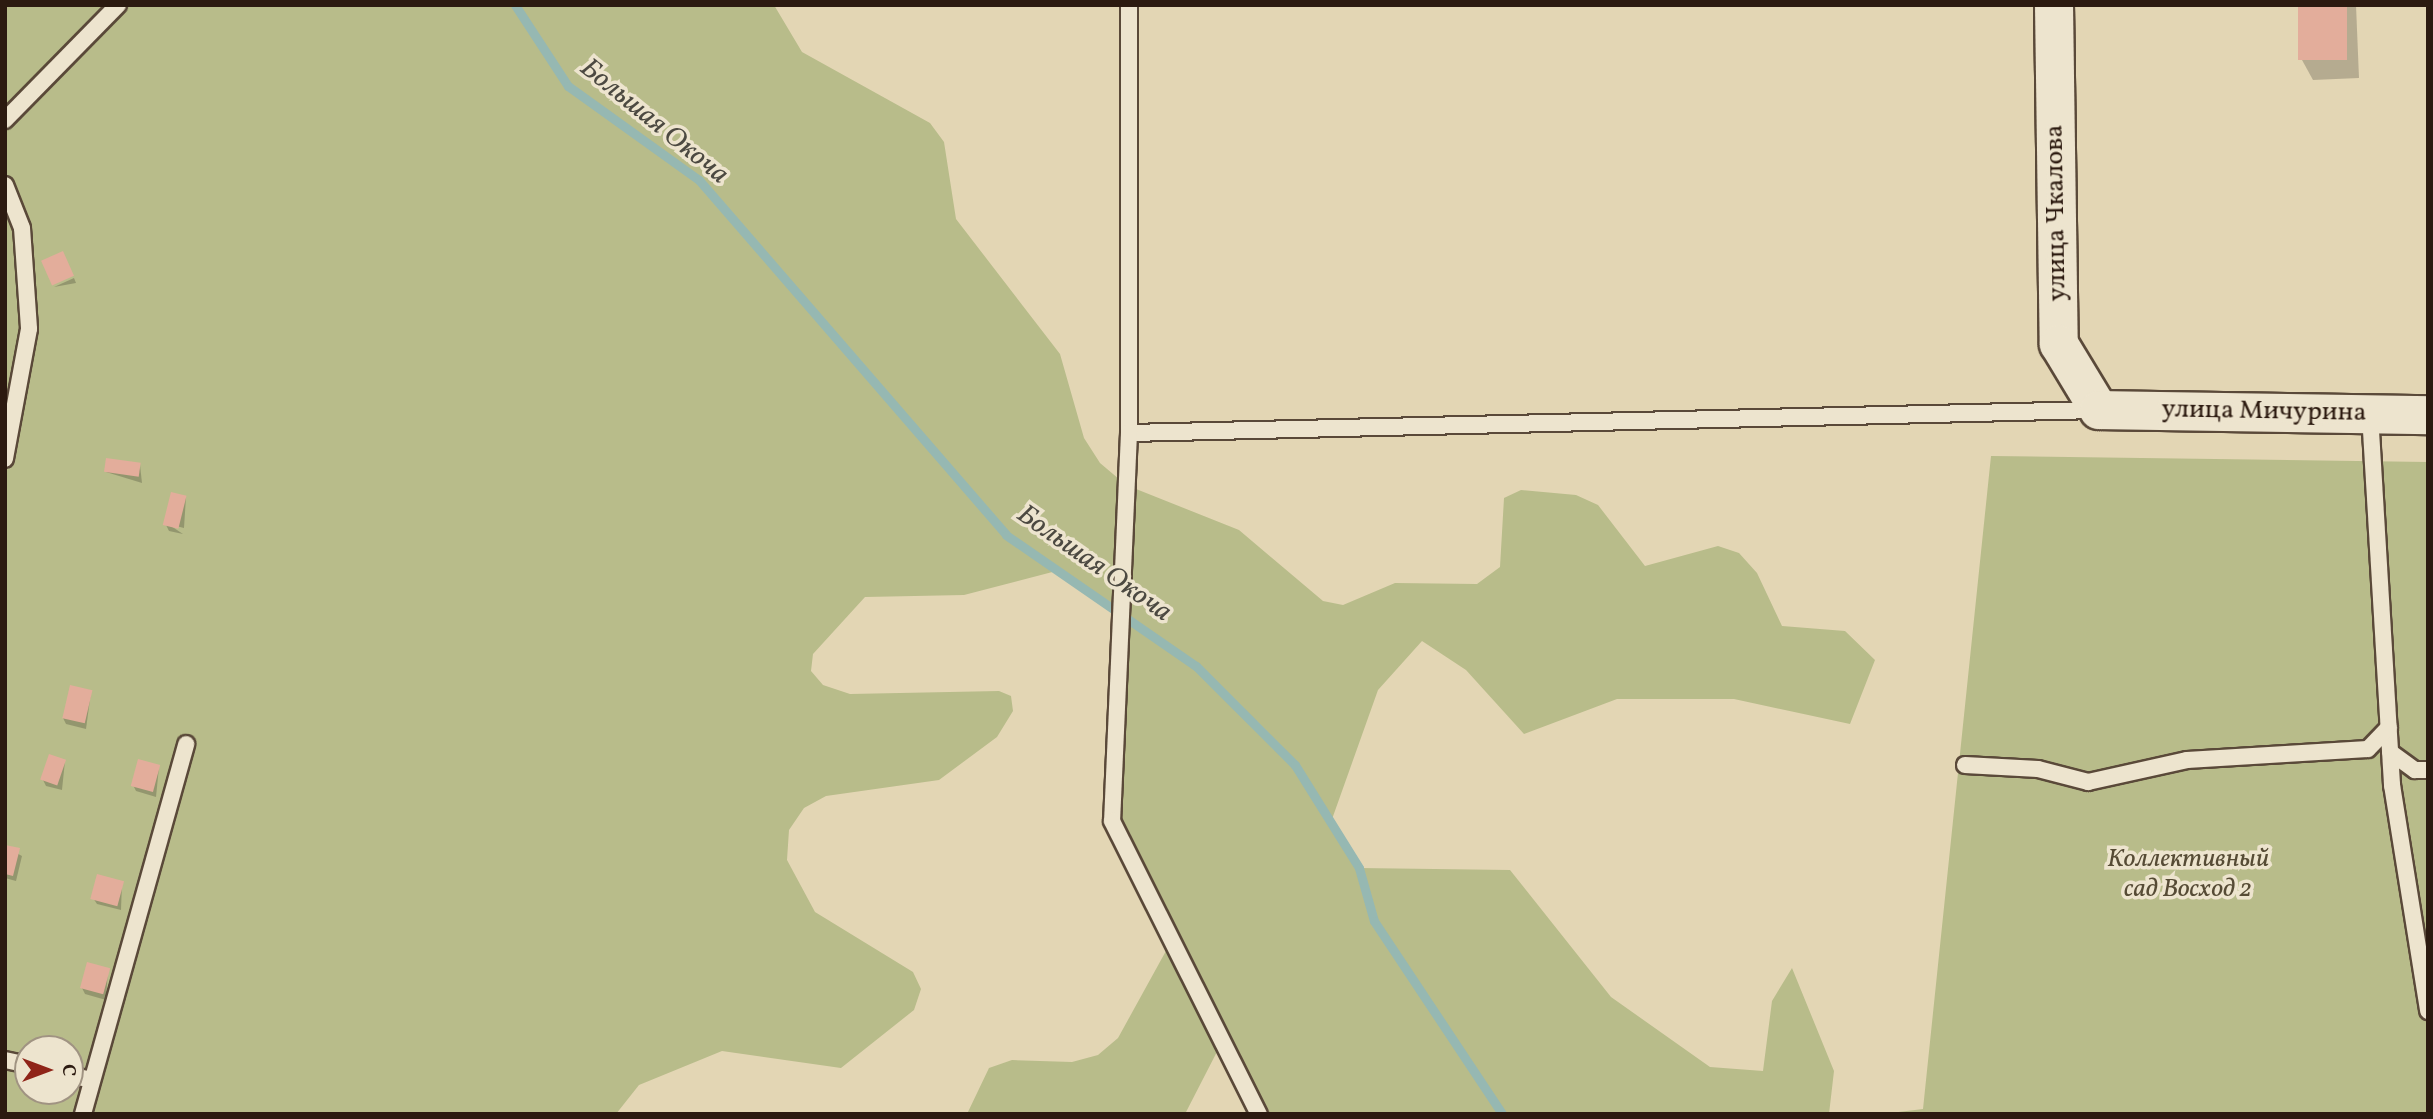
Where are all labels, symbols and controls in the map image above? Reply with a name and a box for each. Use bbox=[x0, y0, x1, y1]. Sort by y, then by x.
water label: Большая Окоча bbox=[573, 52, 735, 192]
street label: улица Чкалова bbox=[2040, 124, 2074, 302]
street label: улица Мичурина bbox=[2161, 395, 2367, 429]
water label: Большая Окоча bbox=[1010, 498, 1178, 630]
park label: Коллективный сад Восход 2 bbox=[2107, 844, 2269, 906]
north arrow bbox=[14, 1035, 84, 1105]
text: С bbox=[55, 1064, 81, 1076]

